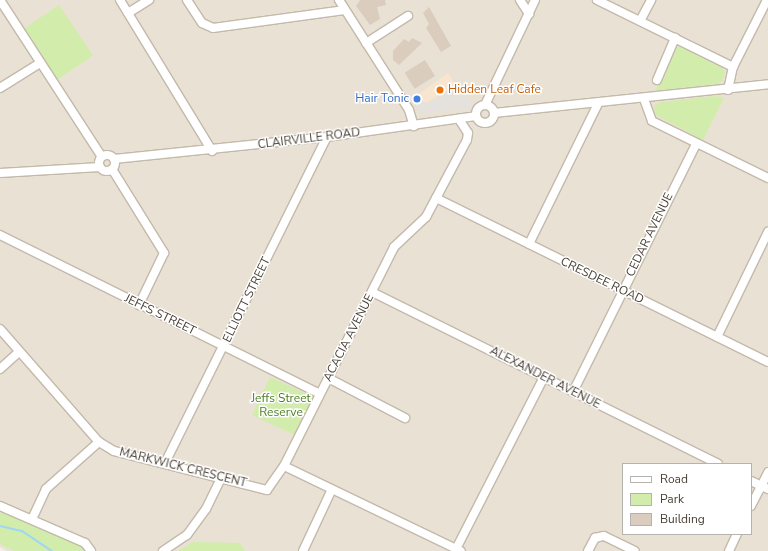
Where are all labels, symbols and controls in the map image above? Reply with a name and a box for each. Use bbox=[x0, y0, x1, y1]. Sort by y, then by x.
place label: Hidden Leaf Cafe bbox=[448, 83, 541, 97]
marker: Hidden Leaf Cafe bbox=[435, 85, 445, 95]
place label: Hair Tonic bbox=[355, 92, 409, 106]
marker: Hair Tonic bbox=[412, 94, 422, 104]
street label: CLAIRVILLE ROAD bbox=[257, 126, 361, 152]
street label: CEDAR AVENUE bbox=[623, 191, 677, 279]
street label: ELLIOTT STREET bbox=[220, 255, 274, 345]
street label: CRESDEE ROAD bbox=[558, 255, 646, 307]
street label: JEFFS STREET bbox=[122, 291, 198, 339]
street label: ACACIA AVENUE bbox=[321, 292, 377, 384]
street label: ALEXANDER AVENUE bbox=[487, 344, 603, 412]
park label: Jeffs Street Reserve bbox=[251, 392, 311, 420]
street label: MARKWICK CRESCENT bbox=[118, 445, 248, 491]
legend bbox=[622, 463, 752, 535]
text: Road bbox=[660, 471, 688, 487]
text: Park bbox=[660, 491, 684, 507]
text: Building bbox=[660, 511, 705, 527]

